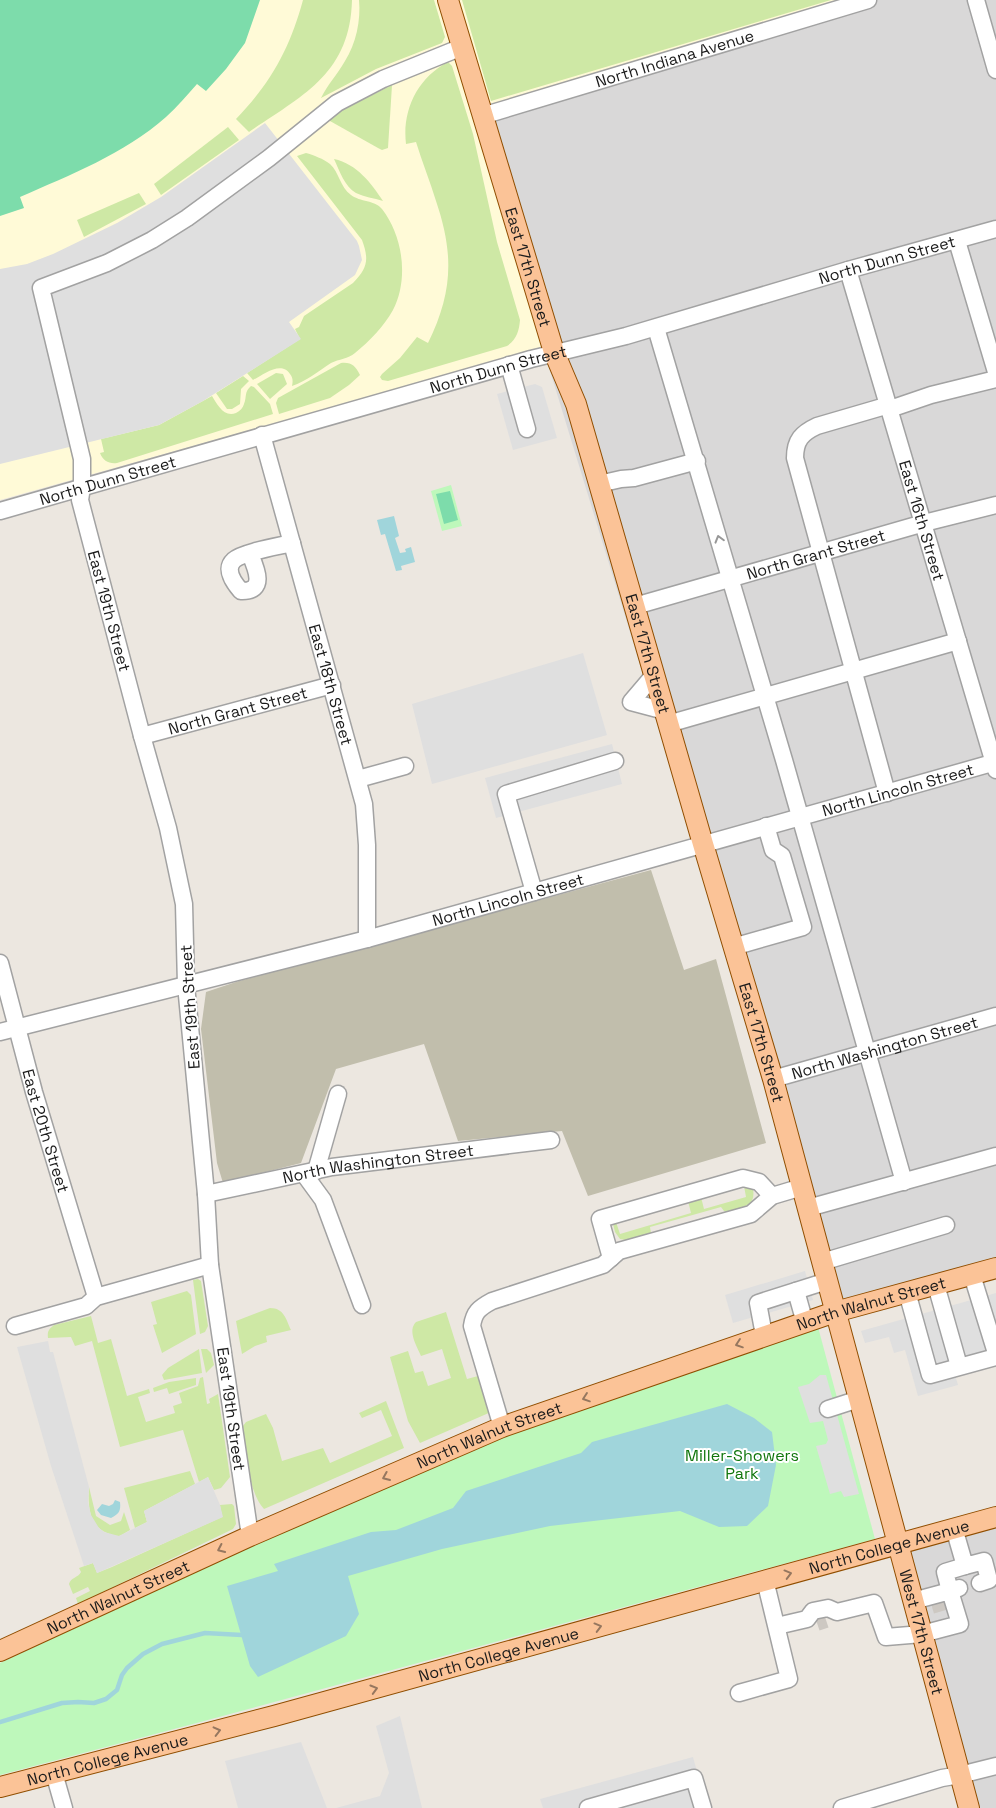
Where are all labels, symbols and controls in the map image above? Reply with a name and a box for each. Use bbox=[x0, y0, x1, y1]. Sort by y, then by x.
street label: North Indiana Avenue bbox=[593, 24, 756, 92]
street label: East 17th Street bbox=[501, 205, 556, 329]
street label: North Dunn Street bbox=[816, 230, 958, 289]
street label: North Dunn Street bbox=[427, 340, 569, 398]
street label: North Dunn Street bbox=[37, 451, 178, 510]
street label: East 16th Street bbox=[894, 458, 950, 583]
street label: North Grant Street bbox=[744, 524, 888, 584]
one-way arrow bbox=[715, 536, 725, 544]
street label: East 19th Street bbox=[83, 548, 135, 674]
street label: East 17th Street bbox=[621, 591, 675, 716]
street label: East 18th Street bbox=[304, 622, 358, 748]
street label: North Grant Street bbox=[166, 682, 310, 739]
street label: North Lincoln Street bbox=[820, 758, 976, 821]
street label: North Lincoln Street bbox=[430, 868, 586, 931]
street label: East 19th Street bbox=[175, 944, 205, 1070]
street label: East 17th Street bbox=[734, 980, 789, 1105]
street label: North Washington Street bbox=[789, 1011, 980, 1084]
street label: East 20th Street bbox=[18, 1067, 74, 1195]
street label: North Washington Street bbox=[281, 1139, 475, 1188]
street label: North Walnut Street bbox=[793, 1272, 948, 1335]
one-way arrow bbox=[736, 1338, 744, 1348]
street label: East 19th Street bbox=[212, 1346, 250, 1472]
one-way arrow bbox=[582, 1392, 591, 1402]
street label: North Walnut Street bbox=[413, 1397, 565, 1473]
park label: Miller-Showers Park bbox=[685, 1445, 799, 1484]
one-way arrow bbox=[382, 1470, 391, 1481]
street label: North College Avenue bbox=[806, 1514, 972, 1579]
one-way arrow bbox=[217, 1543, 226, 1554]
street label: North Walnut Street bbox=[43, 1555, 193, 1639]
street label: West 17th Street bbox=[895, 1567, 949, 1697]
one-way arrow bbox=[784, 1569, 792, 1580]
street label: North College Avenue bbox=[416, 1622, 581, 1686]
one-way arrow bbox=[593, 1622, 601, 1632]
one-way arrow bbox=[369, 1684, 377, 1694]
one-way arrow bbox=[212, 1726, 221, 1737]
street label: North College Avenue bbox=[25, 1728, 190, 1790]

